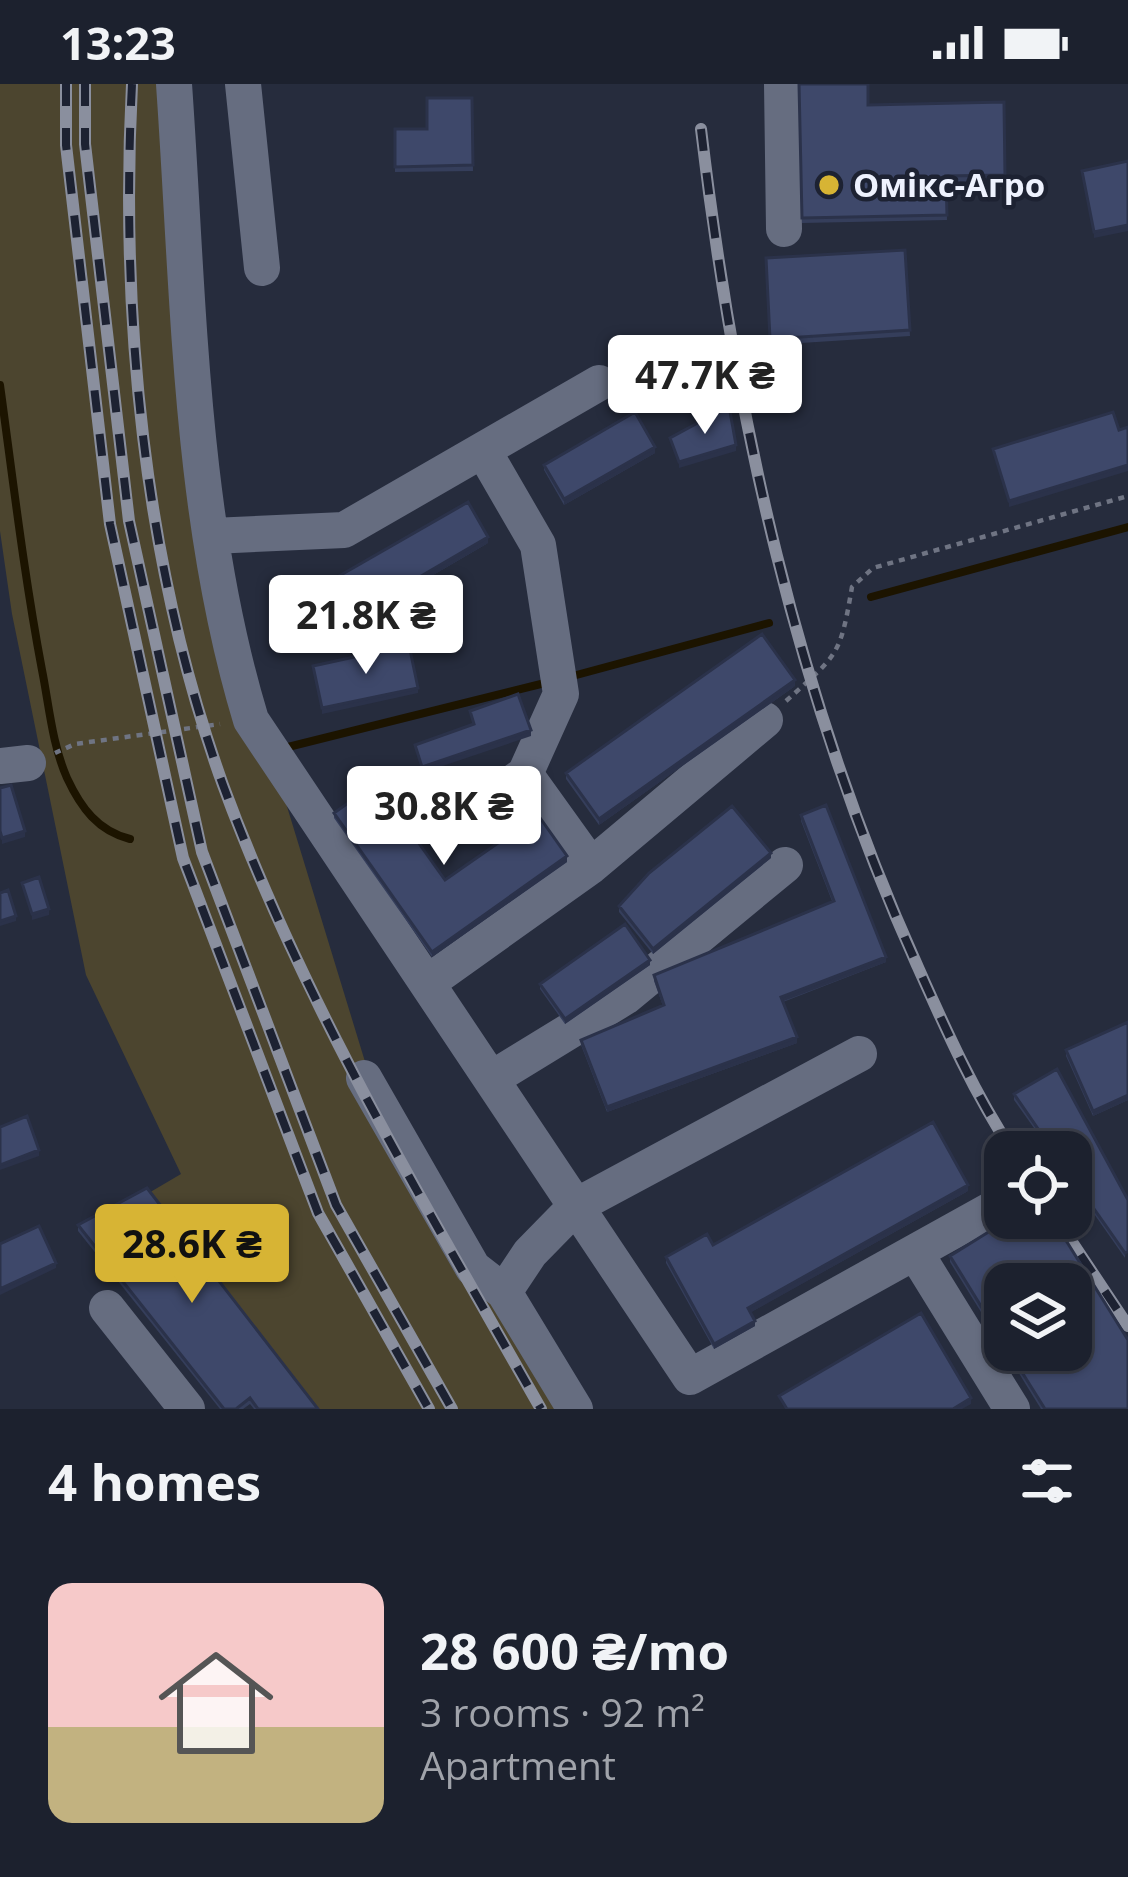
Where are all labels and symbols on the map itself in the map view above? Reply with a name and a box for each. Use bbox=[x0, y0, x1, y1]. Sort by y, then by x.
place label: Омiкс-Агро bbox=[853, 162, 1045, 207]
marker: Омiкс-Агро bbox=[816, 172, 842, 198]
pin: 47.7K ₴ bbox=[594, 335, 816, 437]
pin: 21.8K ₴ bbox=[255, 575, 477, 677]
pin: 30.8K ₴ bbox=[333, 766, 555, 868]
pin: 28.6K ₴ bbox=[81, 1204, 303, 1306]

